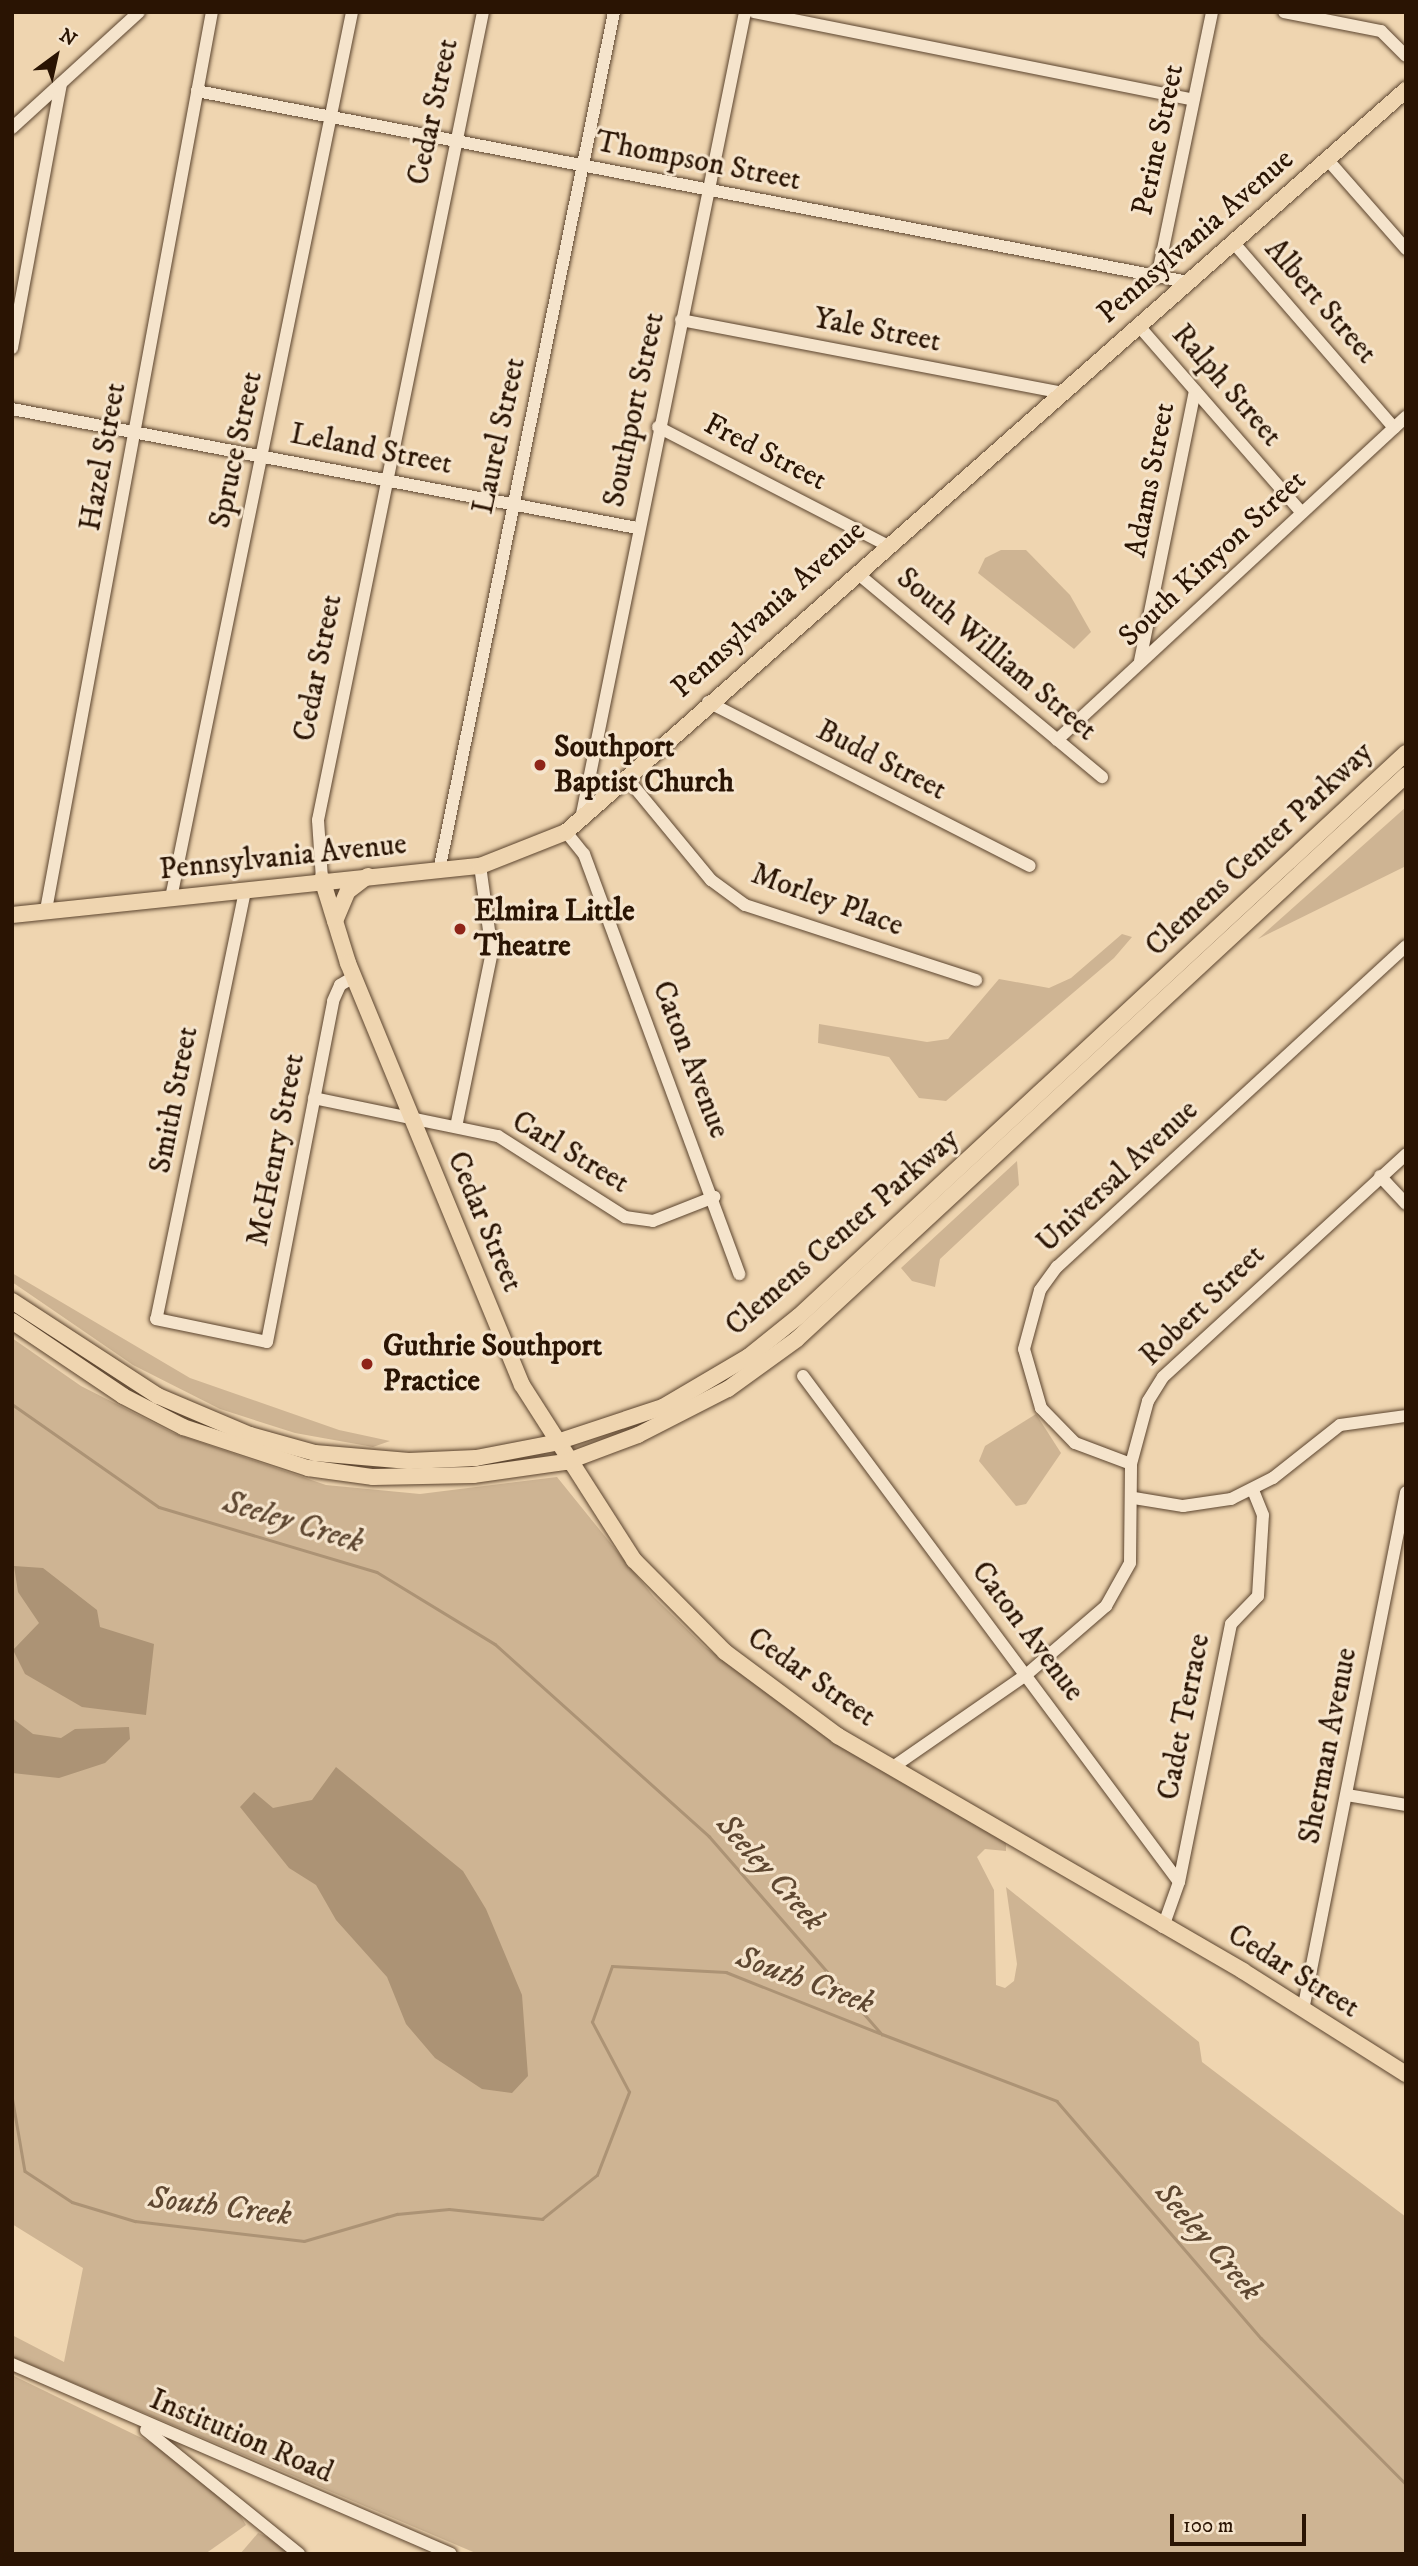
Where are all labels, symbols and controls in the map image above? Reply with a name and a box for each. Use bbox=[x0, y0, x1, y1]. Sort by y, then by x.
north arrow bbox=[21, 21, 91, 91]
text: N bbox=[55, 24, 81, 52]
street label: Cedar Street bbox=[401, 36, 467, 188]
street label: Perine Street bbox=[1125, 61, 1193, 219]
street label: Thompson Street bbox=[592, 124, 804, 200]
street label: Pennsylvania Avenue bbox=[1090, 142, 1302, 332]
street label: Albert Street bbox=[1256, 233, 1384, 371]
street label: Yale Street bbox=[810, 301, 944, 361]
street label: Southport Street bbox=[597, 309, 673, 511]
street label: Ralph Street bbox=[1163, 318, 1289, 454]
street label: Laurel Street bbox=[466, 355, 534, 517]
street label: Spruce Street bbox=[203, 368, 271, 532]
street label: Hazel Street bbox=[73, 380, 135, 534]
street label: Adams Street bbox=[1118, 400, 1184, 560]
street label: Fred Street bbox=[698, 407, 832, 499]
street label: Leland Street bbox=[287, 417, 455, 483]
street label: South Kinyon Street bbox=[1112, 463, 1314, 655]
street label: Pennsylvania Avenue bbox=[665, 514, 873, 706]
street label: South William Street bbox=[889, 561, 1103, 749]
street label: Cedar Street bbox=[287, 592, 351, 744]
street label: Budd Street bbox=[810, 713, 952, 809]
place label: Southport Baptist Church bbox=[554, 730, 734, 800]
street label: Clemens Center Parkway bbox=[1139, 735, 1381, 965]
marker: Southport Baptist Church bbox=[532, 757, 548, 773]
street label: Pennsylvania Avenue bbox=[158, 827, 408, 889]
street label: Morley Place bbox=[746, 857, 908, 945]
place label: Elmira Little Theatre bbox=[474, 894, 635, 964]
marker: Elmira Little Theatre bbox=[452, 921, 468, 937]
street label: Caton Avenue bbox=[644, 976, 736, 1144]
street label: Smith Street bbox=[143, 1024, 207, 1176]
street label: McHenry Street bbox=[241, 1051, 313, 1249]
street label: Universal Avenue bbox=[1030, 1093, 1206, 1261]
street label: Carl Street bbox=[505, 1104, 635, 1202]
street label: Clemens Center Parkway bbox=[719, 1122, 967, 1344]
street label: Cedar Street bbox=[438, 1147, 530, 1297]
street label: Robert Street bbox=[1133, 1238, 1273, 1374]
place label: Guthrie Southport Practice bbox=[383, 1329, 602, 1400]
marker: Guthrie Southport Practice bbox=[357, 1354, 377, 1374]
water label: Seeley Creek bbox=[218, 1483, 368, 1563]
street label: Caton Avenue bbox=[963, 1555, 1091, 1709]
street label: Cedar Street bbox=[740, 1621, 882, 1735]
street label: Cadet Terrace bbox=[1151, 1631, 1219, 1803]
street label: Sherman Avenue bbox=[1292, 1645, 1366, 1847]
water label: Seeley Creek bbox=[707, 1806, 833, 1940]
street label: Cedar Street bbox=[1220, 1917, 1366, 2027]
water label: South Creek bbox=[731, 1938, 879, 2024]
water label: Seeley Creek bbox=[1146, 2175, 1270, 2309]
water label: South Creek bbox=[146, 2179, 294, 2235]
street label: Institution Road bbox=[144, 2382, 338, 2492]
scale bar bbox=[1173, 2500, 1310, 2544]
text: 100 m bbox=[1183, 2513, 1234, 2539]

